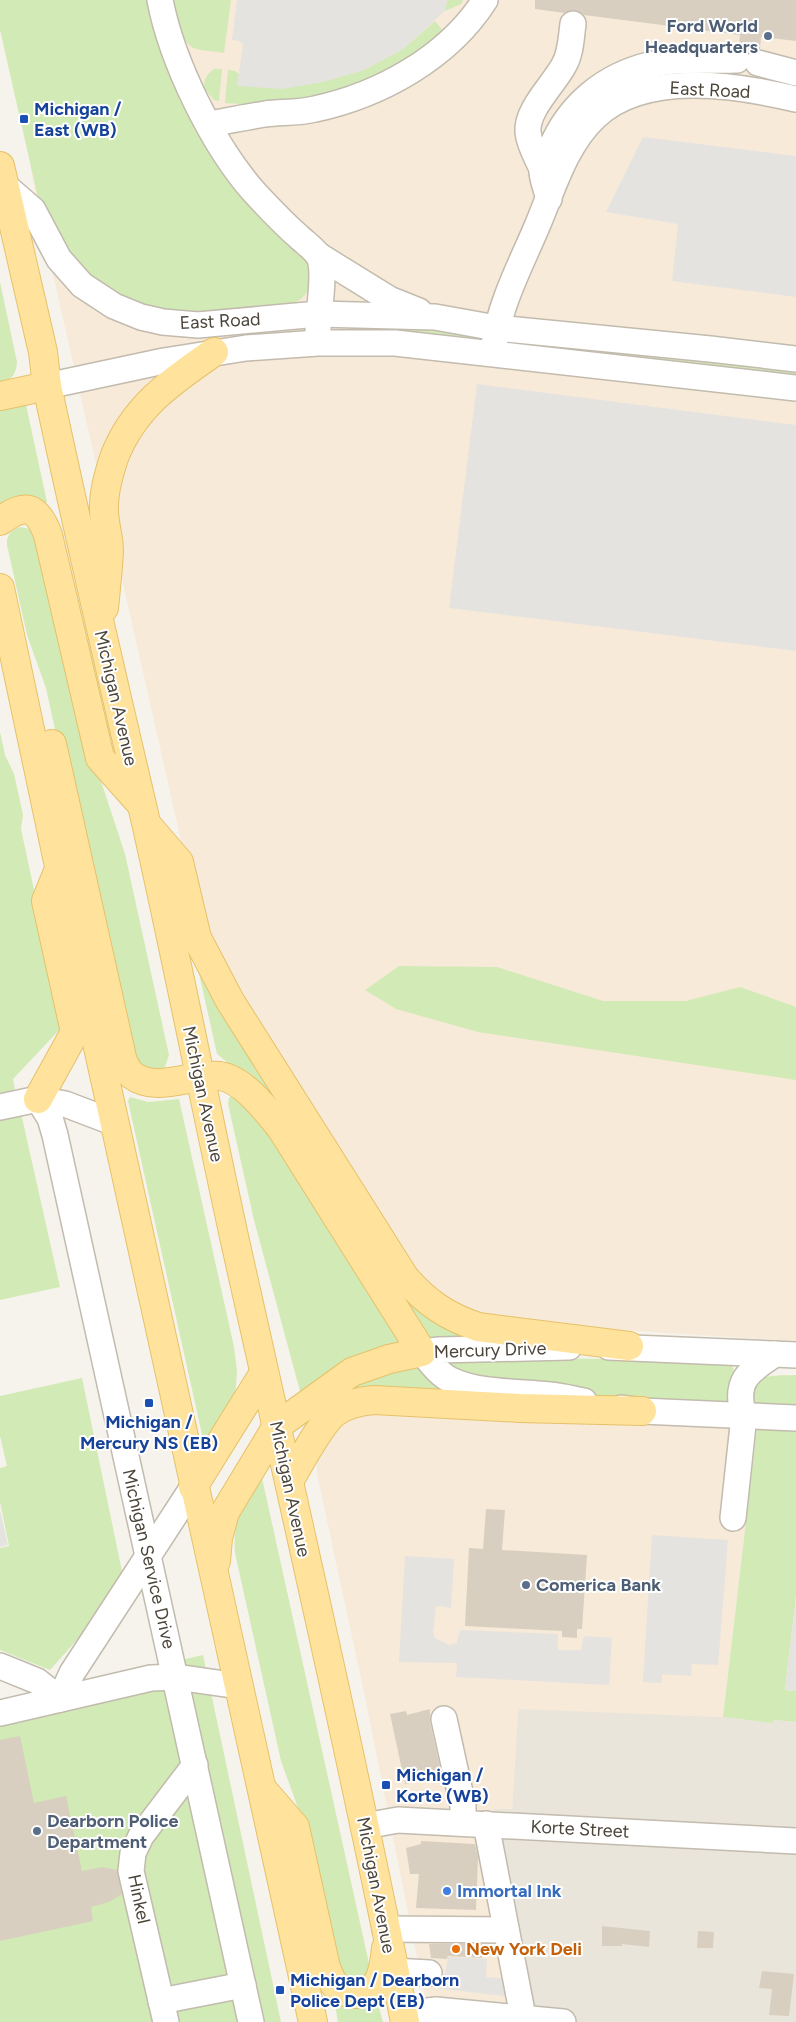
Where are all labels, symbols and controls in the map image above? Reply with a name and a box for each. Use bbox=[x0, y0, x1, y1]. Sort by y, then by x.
place label: Ford World Headquarters bbox=[645, 15, 759, 58]
marker: Ford World Headquarters bbox=[762, 30, 774, 42]
street label: East Road bbox=[669, 77, 751, 103]
place label: Michigan / East (WB) bbox=[34, 98, 122, 141]
marker: Michigan / East (WB) bbox=[18, 113, 30, 125]
street label: East Road bbox=[179, 308, 261, 334]
street label: Michigan Avenue bbox=[90, 628, 142, 768]
street label: Michigan Avenue bbox=[178, 1024, 228, 1164]
street label: Mercury Drive bbox=[433, 1337, 547, 1363]
marker: Michigan / Mercury NS (EB) bbox=[143, 1397, 155, 1409]
place label: Michigan / Mercury NS (EB) bbox=[80, 1411, 218, 1454]
street label: Michigan Avenue bbox=[265, 1419, 315, 1559]
street label: Michigan Service Drive bbox=[118, 1467, 180, 1651]
place label: Comerica Bank bbox=[536, 1574, 661, 1596]
marker: Comerica Bank bbox=[520, 1579, 532, 1591]
place label: Michigan / Korte (WB) bbox=[396, 1764, 489, 1807]
marker: Michigan / Korte (WB) bbox=[380, 1779, 392, 1791]
place label: Dearborn Police Department bbox=[47, 1810, 179, 1853]
street label: Michigan Avenue bbox=[352, 1815, 400, 1955]
street label: Korte Street bbox=[530, 1815, 630, 1843]
marker: Dearborn Police Department bbox=[31, 1825, 43, 1837]
street label: Hinkel bbox=[123, 1872, 155, 1926]
place label: Immortal Ink bbox=[457, 1880, 562, 1902]
marker: Immortal Ink bbox=[441, 1885, 453, 1897]
place label: New York Deli bbox=[466, 1938, 582, 1960]
marker: New York Deli bbox=[450, 1943, 462, 1955]
place label: Michigan / Dearborn Police Dept (EB) bbox=[290, 1969, 459, 2012]
marker: Michigan / Dearborn Police Dept (EB) bbox=[274, 1984, 286, 1996]

